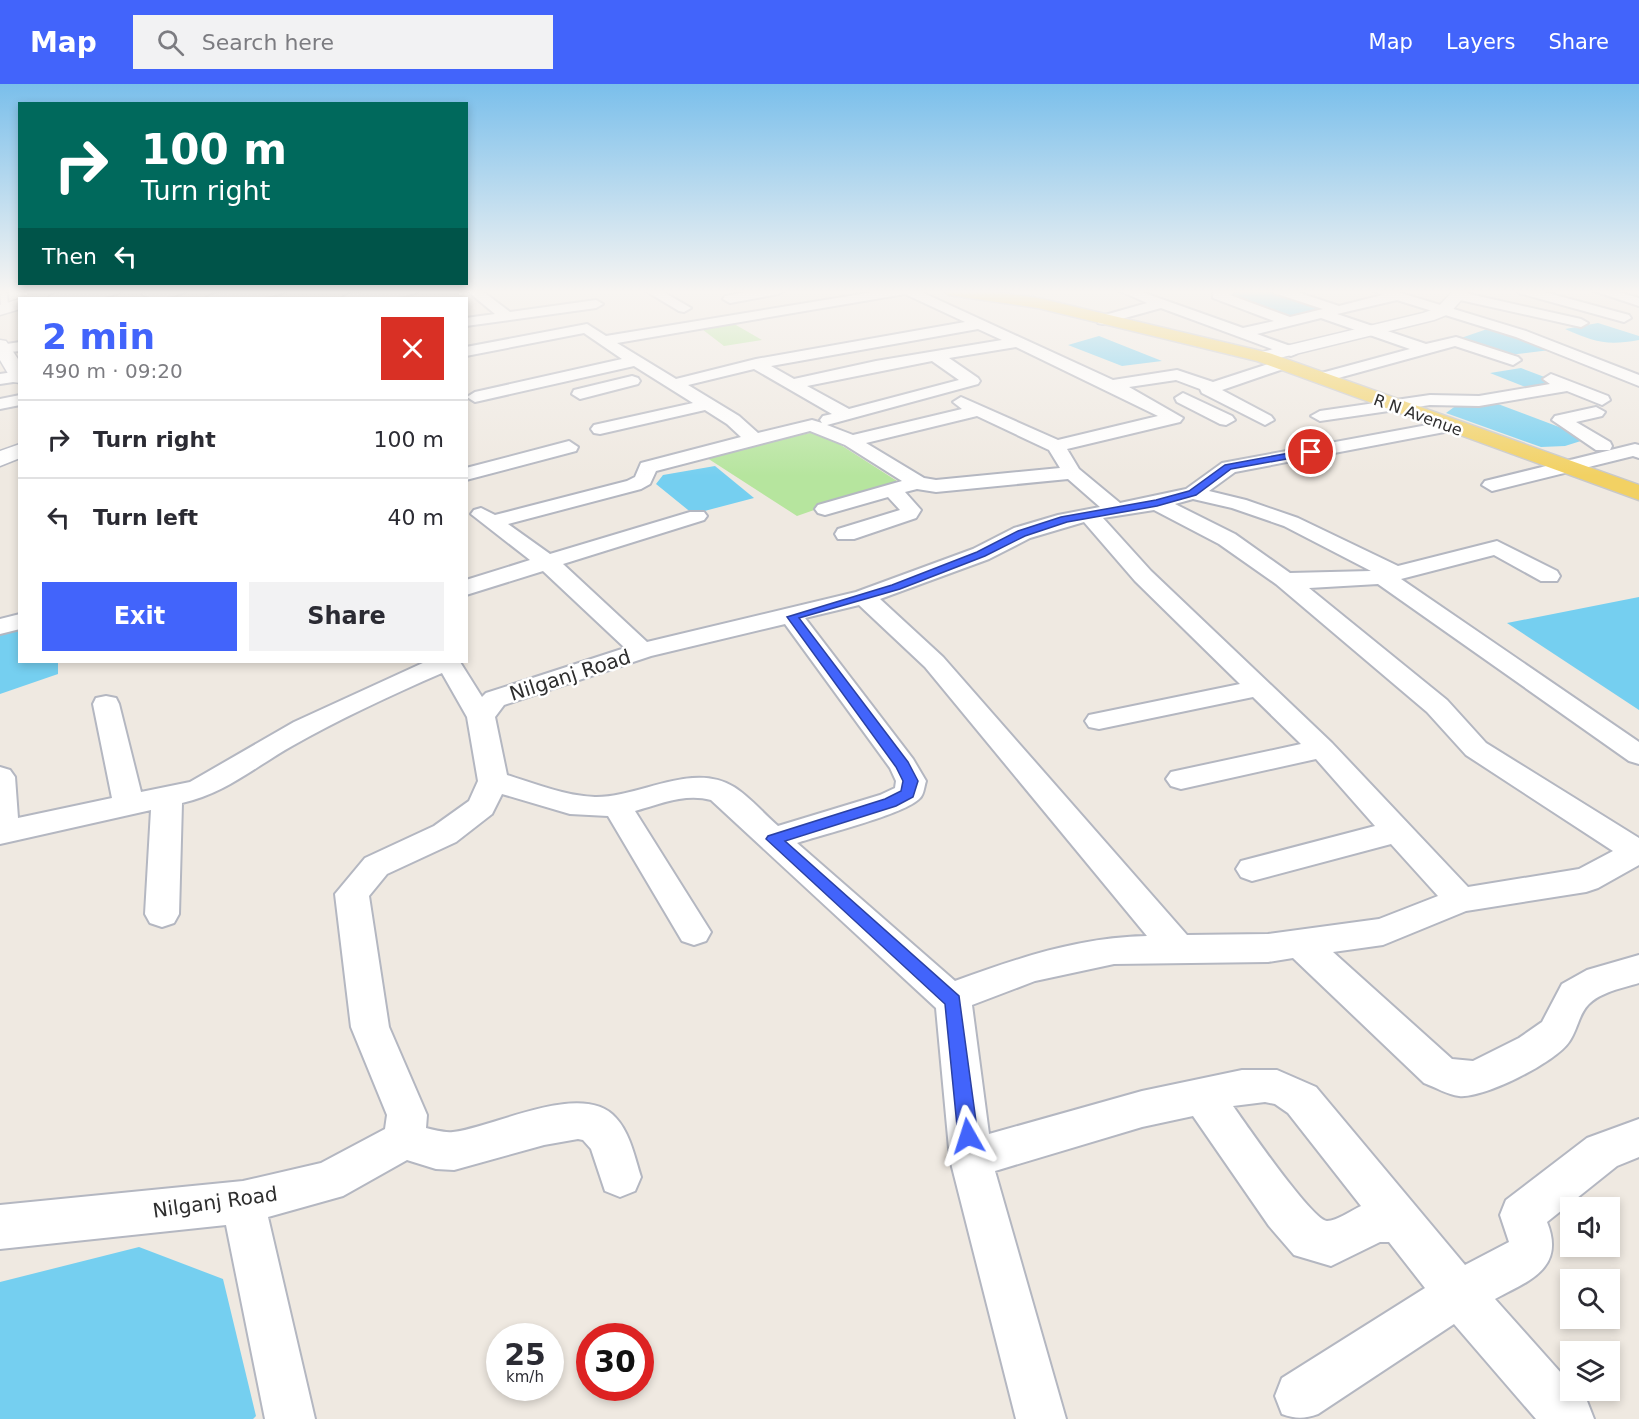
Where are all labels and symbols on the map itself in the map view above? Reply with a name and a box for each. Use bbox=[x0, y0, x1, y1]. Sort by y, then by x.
street label: R N Avenue bbox=[1371, 390, 1465, 440]
pin bbox=[1285, 426, 1336, 477]
street label: Nilganj Road bbox=[506, 644, 634, 706]
position arrow bbox=[936, 1104, 1000, 1168]
street label: Nilganj Road bbox=[151, 1181, 279, 1223]
speed limit sign: 30 bbox=[576, 1323, 654, 1401]

